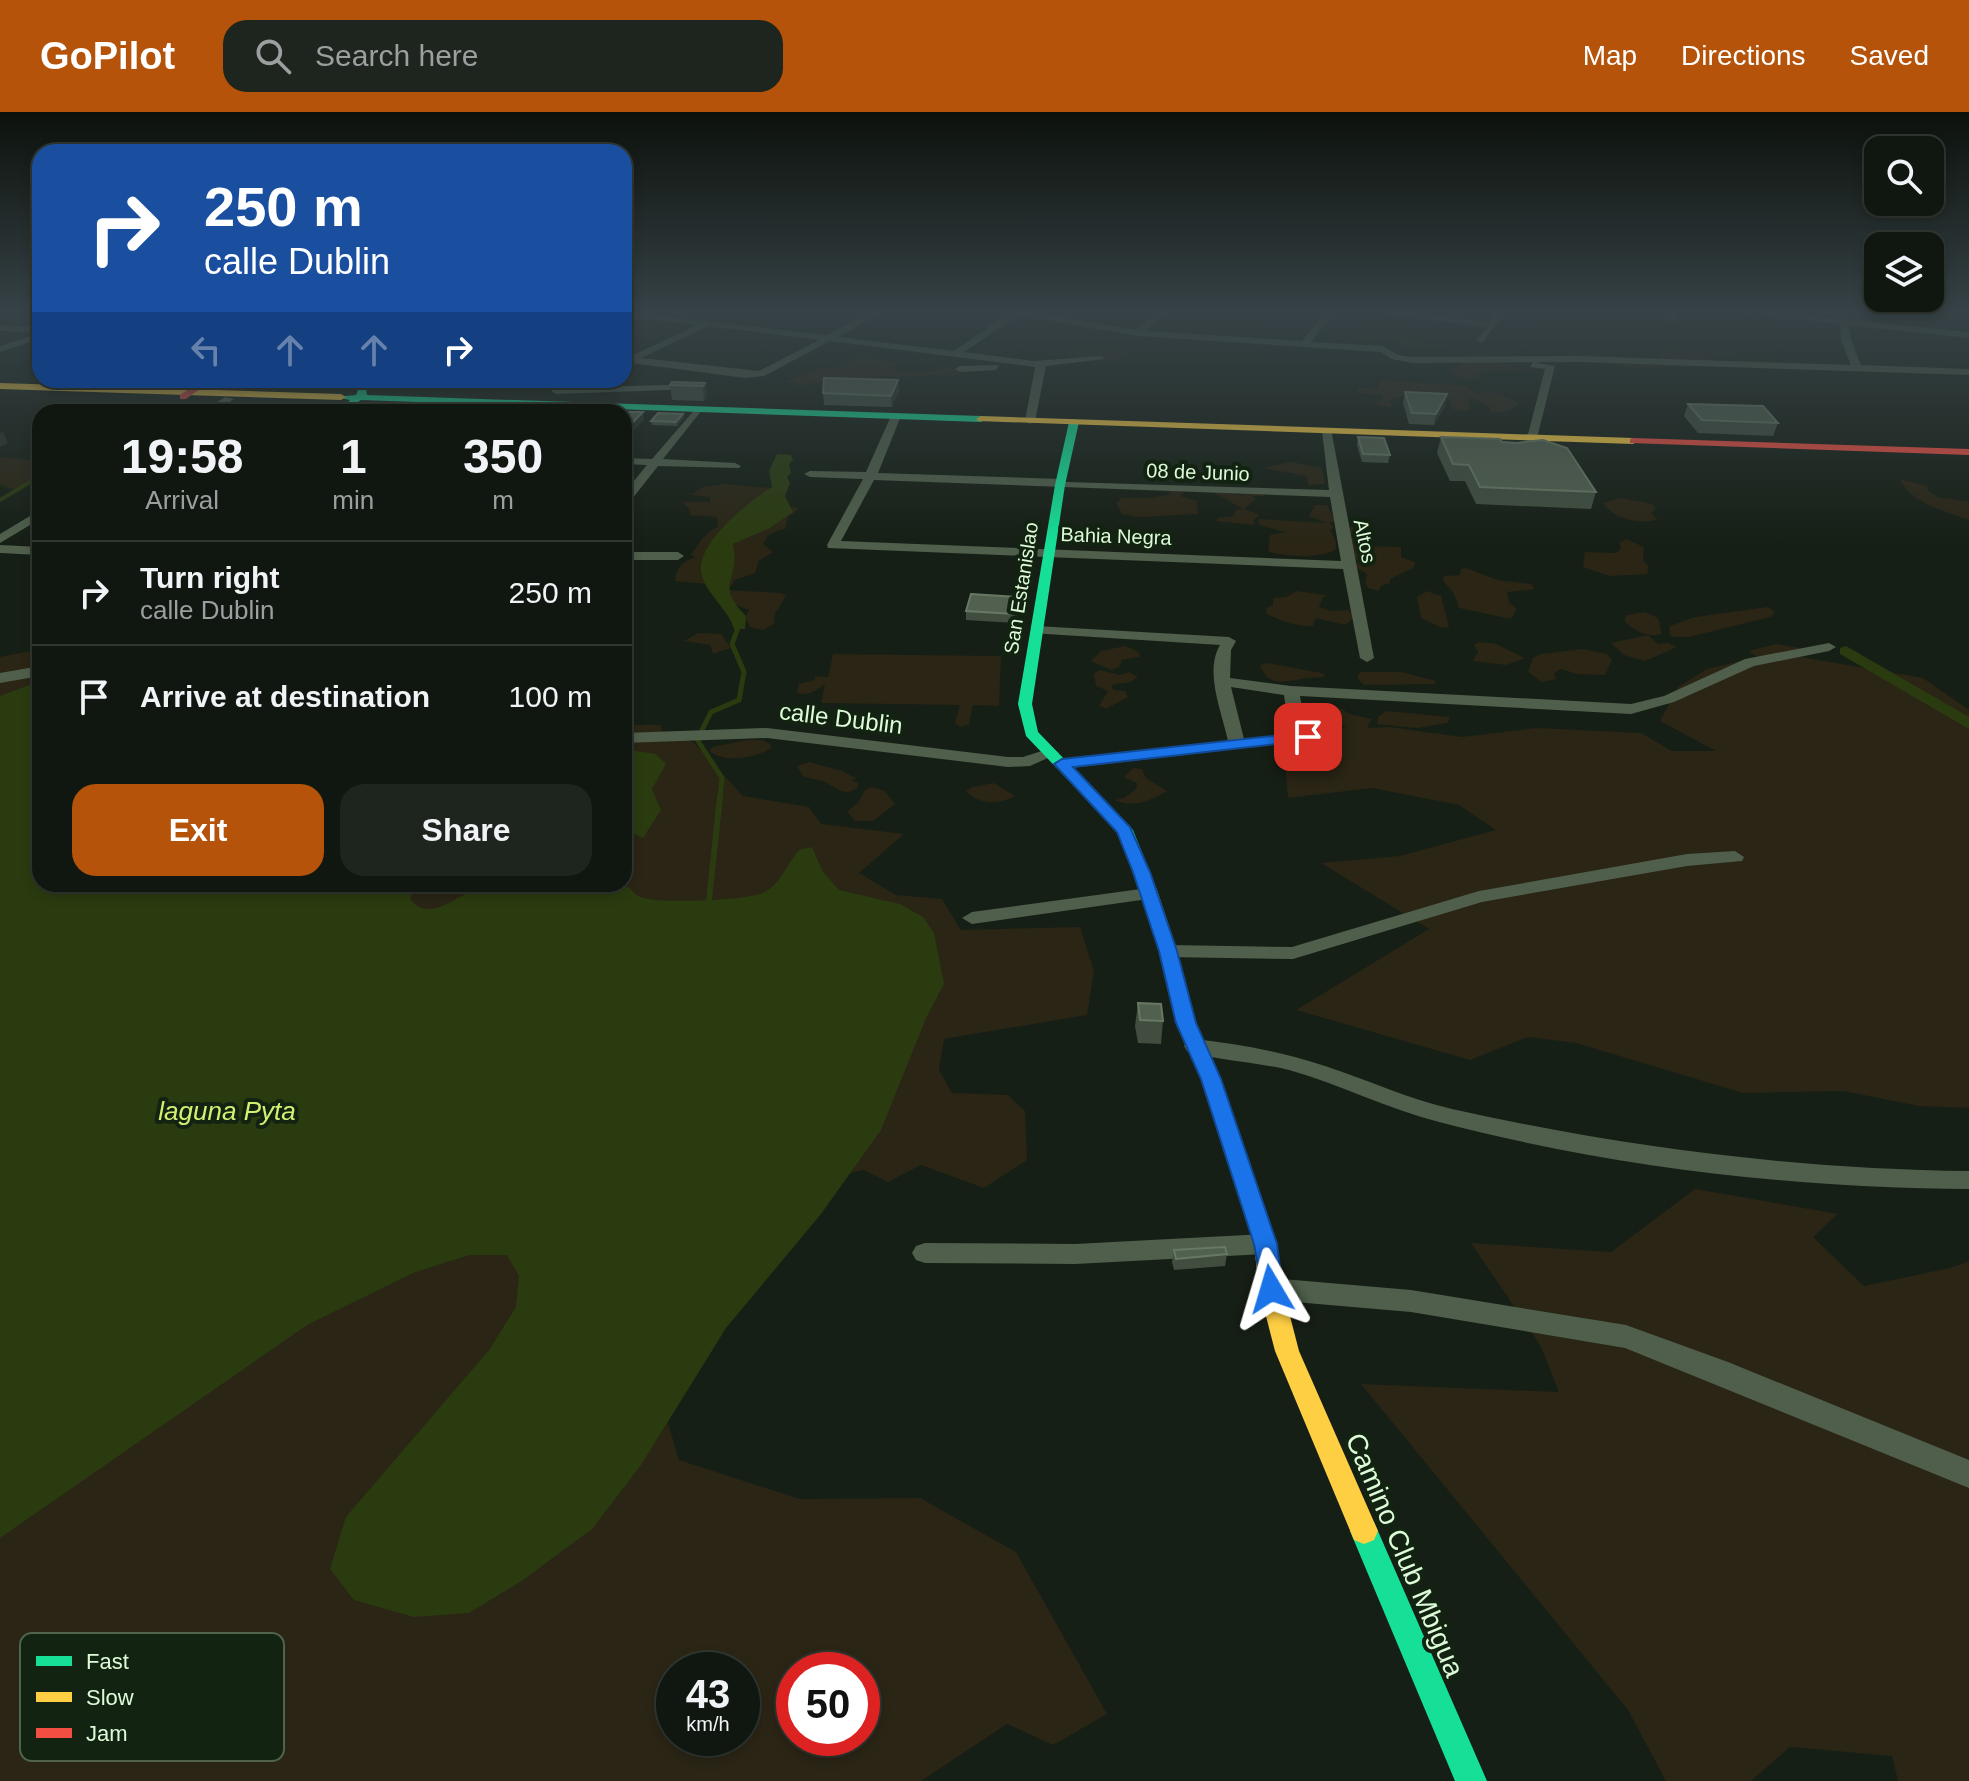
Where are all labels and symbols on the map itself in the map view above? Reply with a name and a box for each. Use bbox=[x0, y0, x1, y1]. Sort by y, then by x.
street label: 08 de Junio bbox=[1146, 459, 1250, 485]
street label: Altos bbox=[1350, 517, 1380, 565]
street label: San Estanislao bbox=[1000, 520, 1042, 656]
street label: Bahia Negra bbox=[1060, 523, 1173, 549]
street label: calle Dublin bbox=[778, 697, 904, 739]
pin bbox=[1274, 703, 1342, 771]
water label: laguna Pyta bbox=[158, 1096, 296, 1126]
position arrow bbox=[1229, 1247, 1313, 1331]
street label: Camino Club Mbigua bbox=[1340, 1429, 1471, 1682]
legend bbox=[20, 1633, 284, 1761]
text: Fast bbox=[86, 1649, 129, 1674]
speed limit sign: 50 bbox=[776, 1652, 880, 1756]
text: Slow bbox=[86, 1685, 134, 1710]
text: Jam bbox=[86, 1721, 128, 1746]

